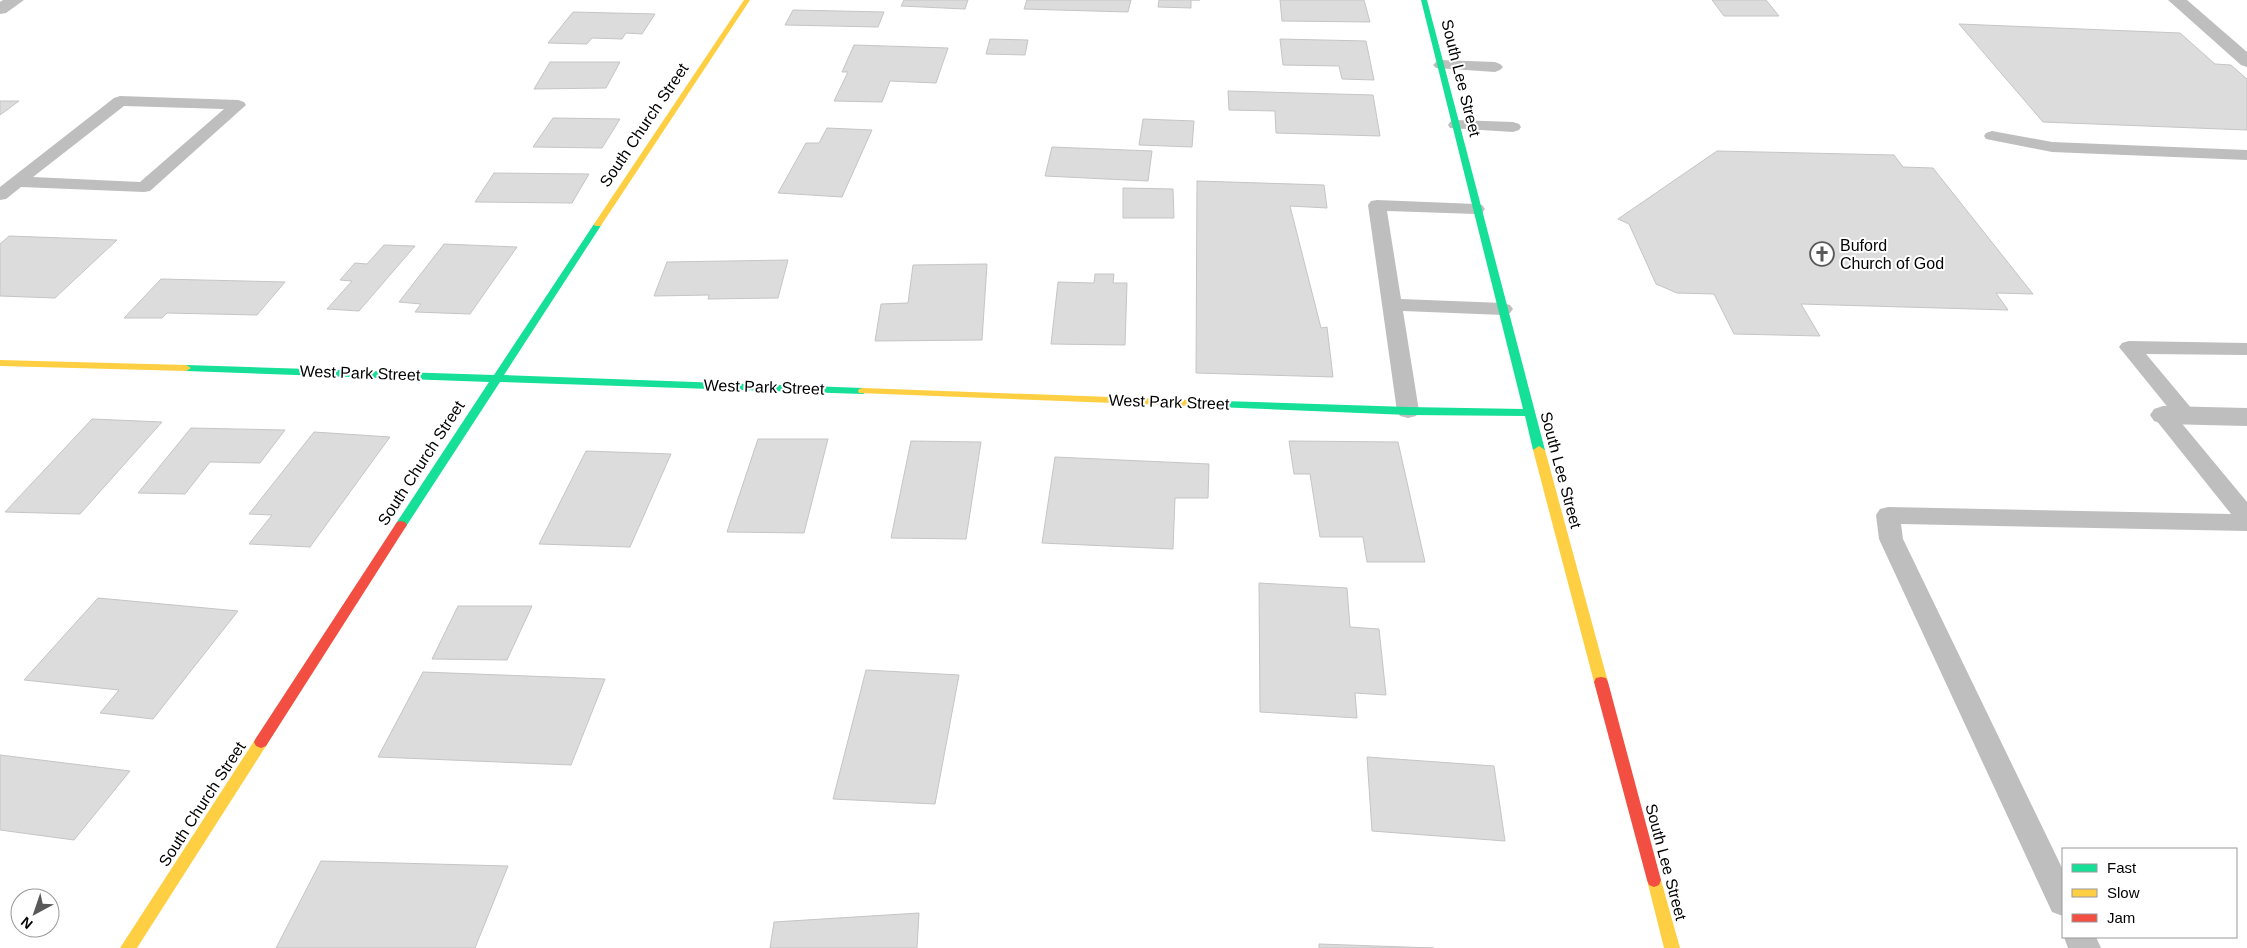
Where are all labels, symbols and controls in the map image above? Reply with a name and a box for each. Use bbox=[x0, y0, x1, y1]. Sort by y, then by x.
street label: South Lee Street bbox=[1438, 18, 1484, 139]
street label: South Church Street bbox=[596, 60, 692, 190]
place label: Buford Church of God bbox=[1840, 237, 1944, 272]
church icon: Buford Church of God bbox=[1809, 241, 1835, 267]
street label: West Park Street bbox=[299, 362, 421, 384]
street label: West Park Street bbox=[703, 376, 825, 398]
street label: West Park Street bbox=[1108, 391, 1230, 413]
street label: South Church Street bbox=[374, 397, 468, 528]
street label: South Lee Street bbox=[1537, 410, 1585, 531]
street label: South Church Street bbox=[155, 738, 249, 869]
street label: South Lee Street bbox=[1642, 802, 1690, 923]
legend bbox=[2062, 848, 2237, 938]
text: Fast bbox=[2107, 859, 2137, 876]
text: Slow bbox=[2107, 884, 2140, 901]
north arrow bbox=[10, 888, 60, 938]
text: Jam bbox=[2107, 909, 2135, 926]
text: N bbox=[18, 914, 36, 932]

